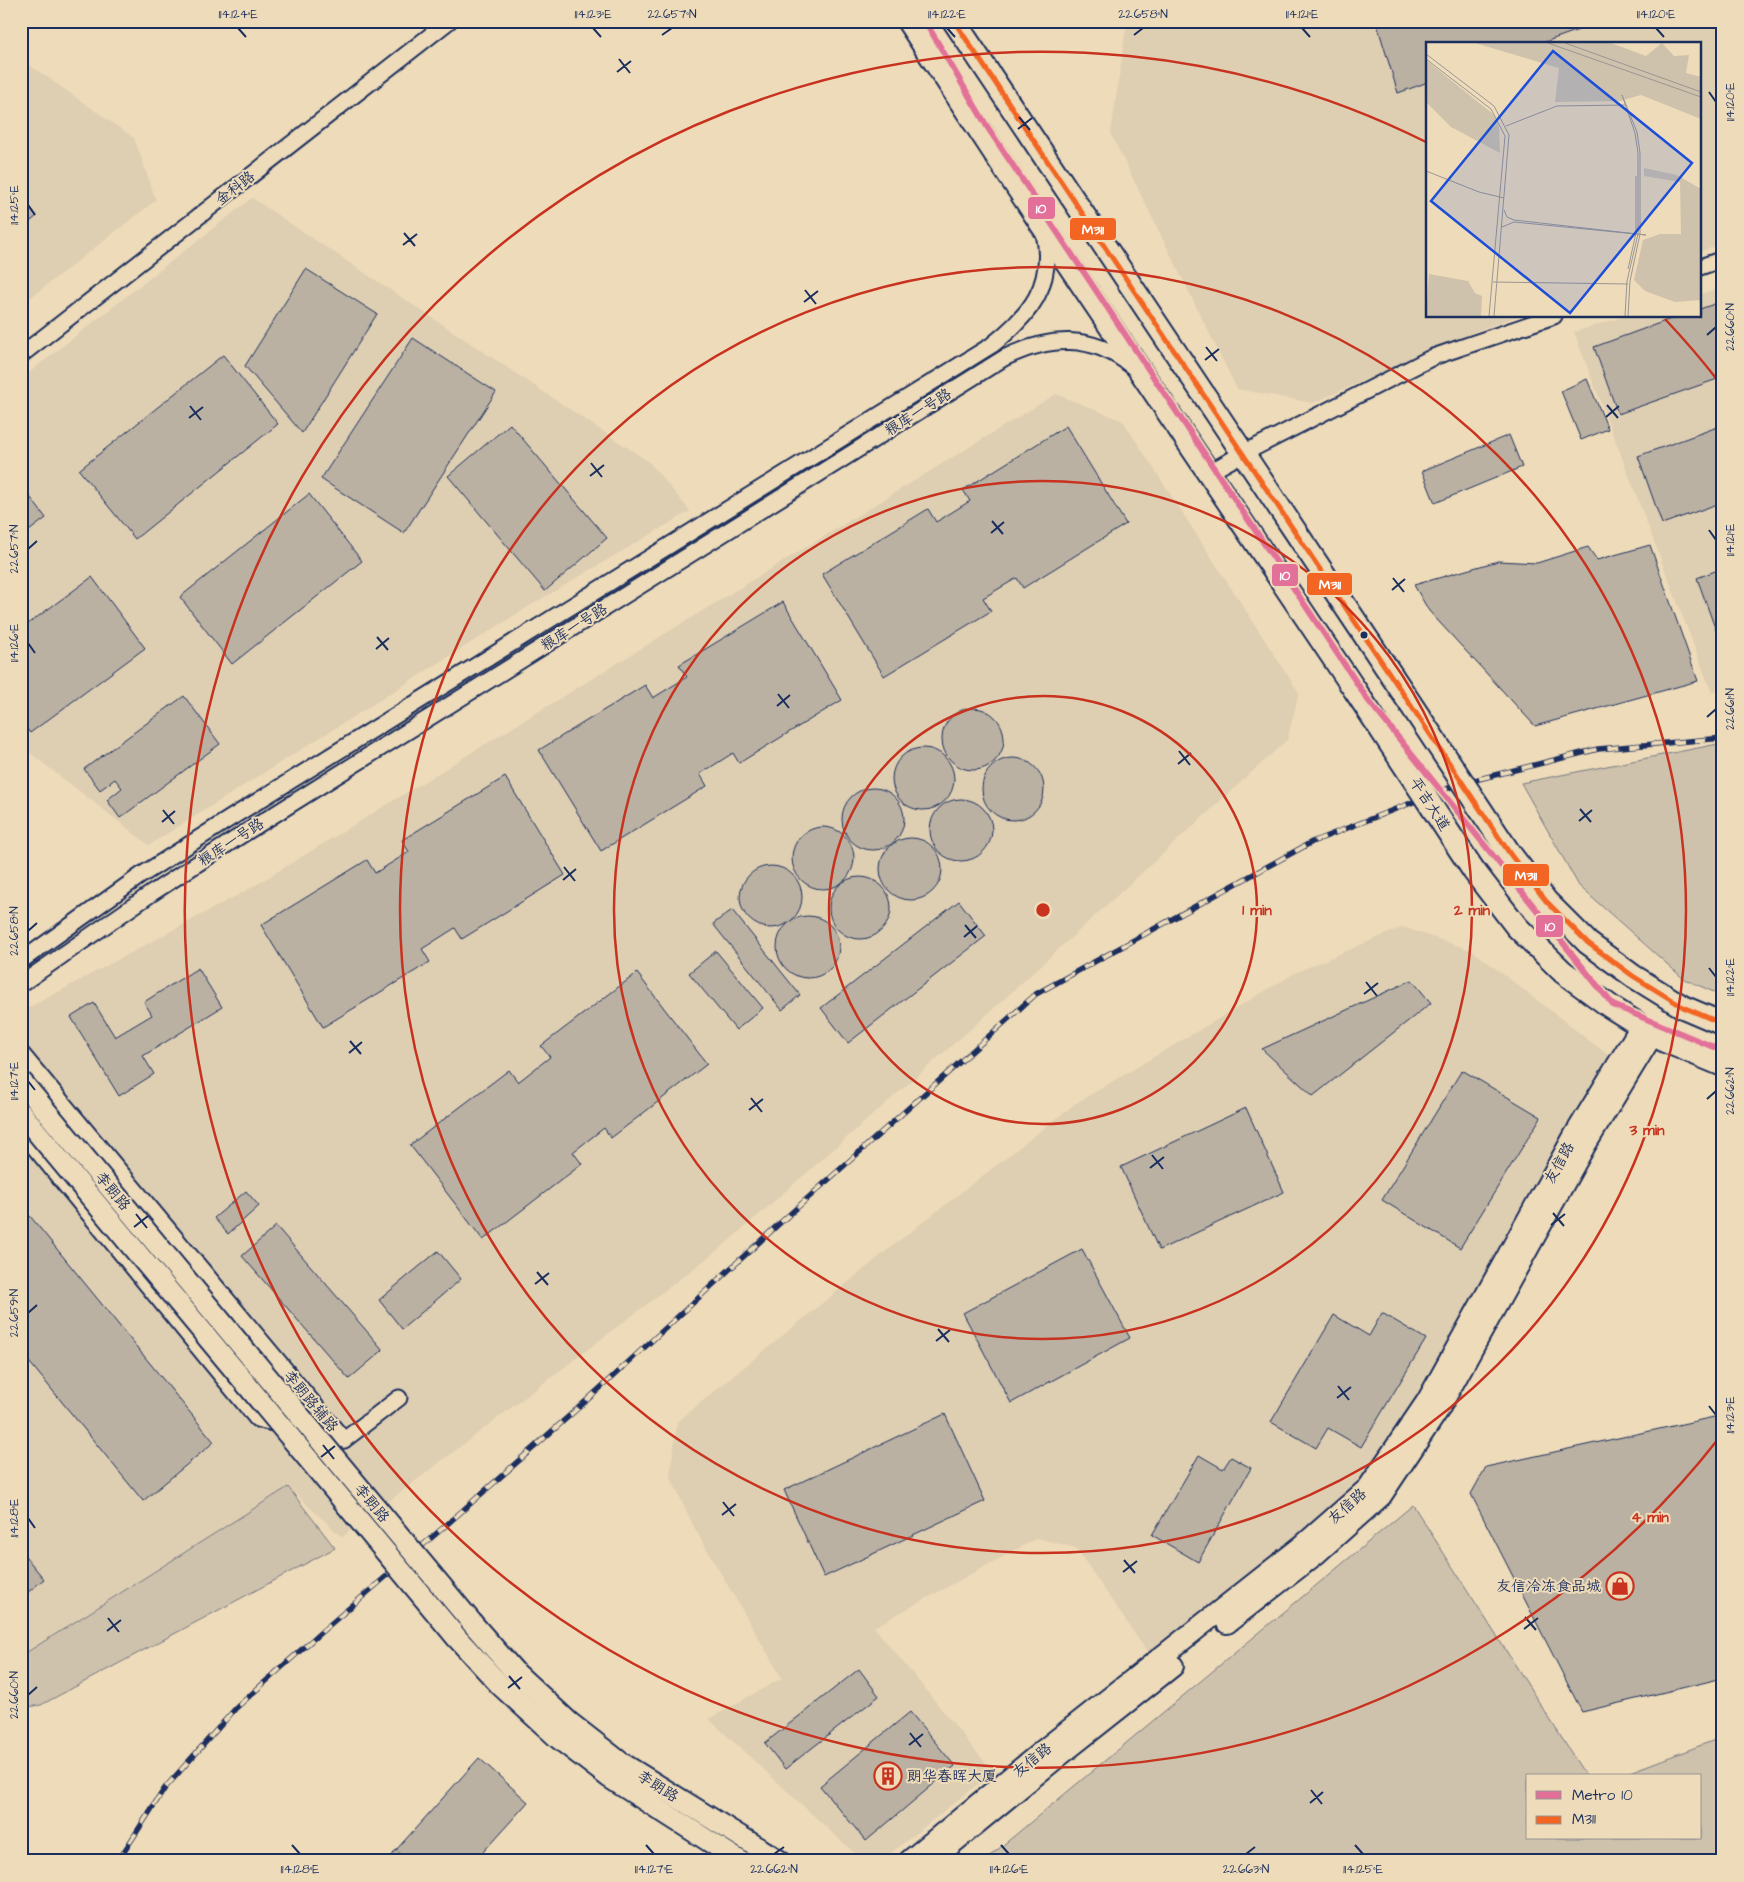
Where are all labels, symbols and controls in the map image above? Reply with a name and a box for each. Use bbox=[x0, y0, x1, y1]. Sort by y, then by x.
text: 114.124°E bbox=[218, 6, 258, 23]
text: 114.123°E bbox=[574, 6, 612, 23]
text: 22.657°N bbox=[648, 6, 697, 23]
text: 114.122°E bbox=[928, 6, 966, 23]
text: 22.658°N bbox=[1118, 6, 1168, 23]
text: 114.121°E bbox=[1286, 6, 1318, 23]
text: 114.120°E bbox=[1637, 6, 1675, 23]
inset map bbox=[1426, 42, 1702, 318]
text: 114.120°E bbox=[1722, 83, 1739, 121]
street label: 金科路 bbox=[211, 166, 260, 211]
text: 114.125°E bbox=[6, 185, 23, 225]
line badge: 10 bbox=[1027, 196, 1056, 220]
text: 10 bbox=[1036, 199, 1046, 219]
line badge: M311 bbox=[1069, 217, 1117, 241]
text: M311 bbox=[1082, 220, 1104, 240]
text: 22.660°N bbox=[1722, 302, 1739, 351]
street label: 粮库一号路 bbox=[881, 384, 956, 441]
text: 22.657°N bbox=[6, 524, 23, 573]
text: 114.121°E bbox=[1722, 524, 1739, 556]
line badge: 10 bbox=[1271, 563, 1299, 587]
text: 10 bbox=[1280, 566, 1290, 586]
line badge: M311 bbox=[1306, 572, 1353, 596]
text: M311 bbox=[1319, 575, 1341, 595]
street label: 粮库一号路 bbox=[537, 599, 612, 656]
text: 114.126°E bbox=[6, 624, 23, 662]
unlabelled marker bbox=[1359, 630, 1369, 640]
text: 22.661°N bbox=[1722, 687, 1739, 730]
street label: 平吉大道 bbox=[1404, 773, 1455, 835]
street label: 粮库一号路 bbox=[194, 813, 268, 872]
line badge: M311 bbox=[1502, 863, 1550, 887]
text: M311 bbox=[1515, 866, 1537, 886]
text: 1 min bbox=[1242, 900, 1272, 921]
text: 2 min bbox=[1453, 900, 1491, 921]
centre of rings bbox=[1034, 901, 1052, 919]
text: 22.658°N bbox=[6, 906, 23, 956]
line badge: 10 bbox=[1535, 914, 1564, 938]
text: 10 bbox=[1545, 917, 1555, 937]
text: 114.122°E bbox=[1722, 958, 1739, 996]
text: 114.127°E bbox=[6, 1062, 23, 1100]
text: 22.662°N bbox=[1722, 1067, 1739, 1115]
text: 3 min bbox=[1628, 1120, 1665, 1141]
street label: 友信路 bbox=[1539, 1138, 1580, 1188]
street label: 李朗路 bbox=[90, 1167, 135, 1215]
text: 22.659°N bbox=[6, 1288, 23, 1337]
street label: 李朗路辅路 bbox=[278, 1366, 343, 1437]
text: 114.123°E bbox=[1722, 1396, 1739, 1434]
street label: 李朗路 bbox=[349, 1479, 394, 1527]
street label: 友信路 bbox=[1324, 1484, 1371, 1529]
text: 114.128°E bbox=[6, 1499, 23, 1537]
text: 4 min bbox=[1631, 1507, 1669, 1528]
shop icon: 友信冷冻食品城 bbox=[1605, 1571, 1635, 1601]
place label: 友信冷冻食品城 bbox=[1496, 1576, 1601, 1597]
text: 22.660°N bbox=[6, 1670, 23, 1719]
street label: 友信路 bbox=[1008, 1738, 1056, 1783]
building icon: 朗华春晖大厦 bbox=[873, 1761, 903, 1791]
street label: 李朗路 bbox=[633, 1766, 682, 1807]
place label: 朗华春晖大厦 bbox=[907, 1766, 997, 1787]
legend bbox=[1526, 1774, 1702, 1840]
text: Metro 10 bbox=[1572, 1785, 1633, 1806]
text: M311 bbox=[1572, 1809, 1596, 1830]
text: 114.128°E bbox=[281, 1861, 319, 1878]
text: 114.127°E bbox=[635, 1861, 673, 1878]
text: 22.662°N bbox=[750, 1861, 798, 1878]
text: 114.126°E bbox=[990, 1861, 1028, 1878]
text: 22.663°N bbox=[1223, 1861, 1270, 1878]
text: 114.125°E bbox=[1343, 1861, 1383, 1878]

